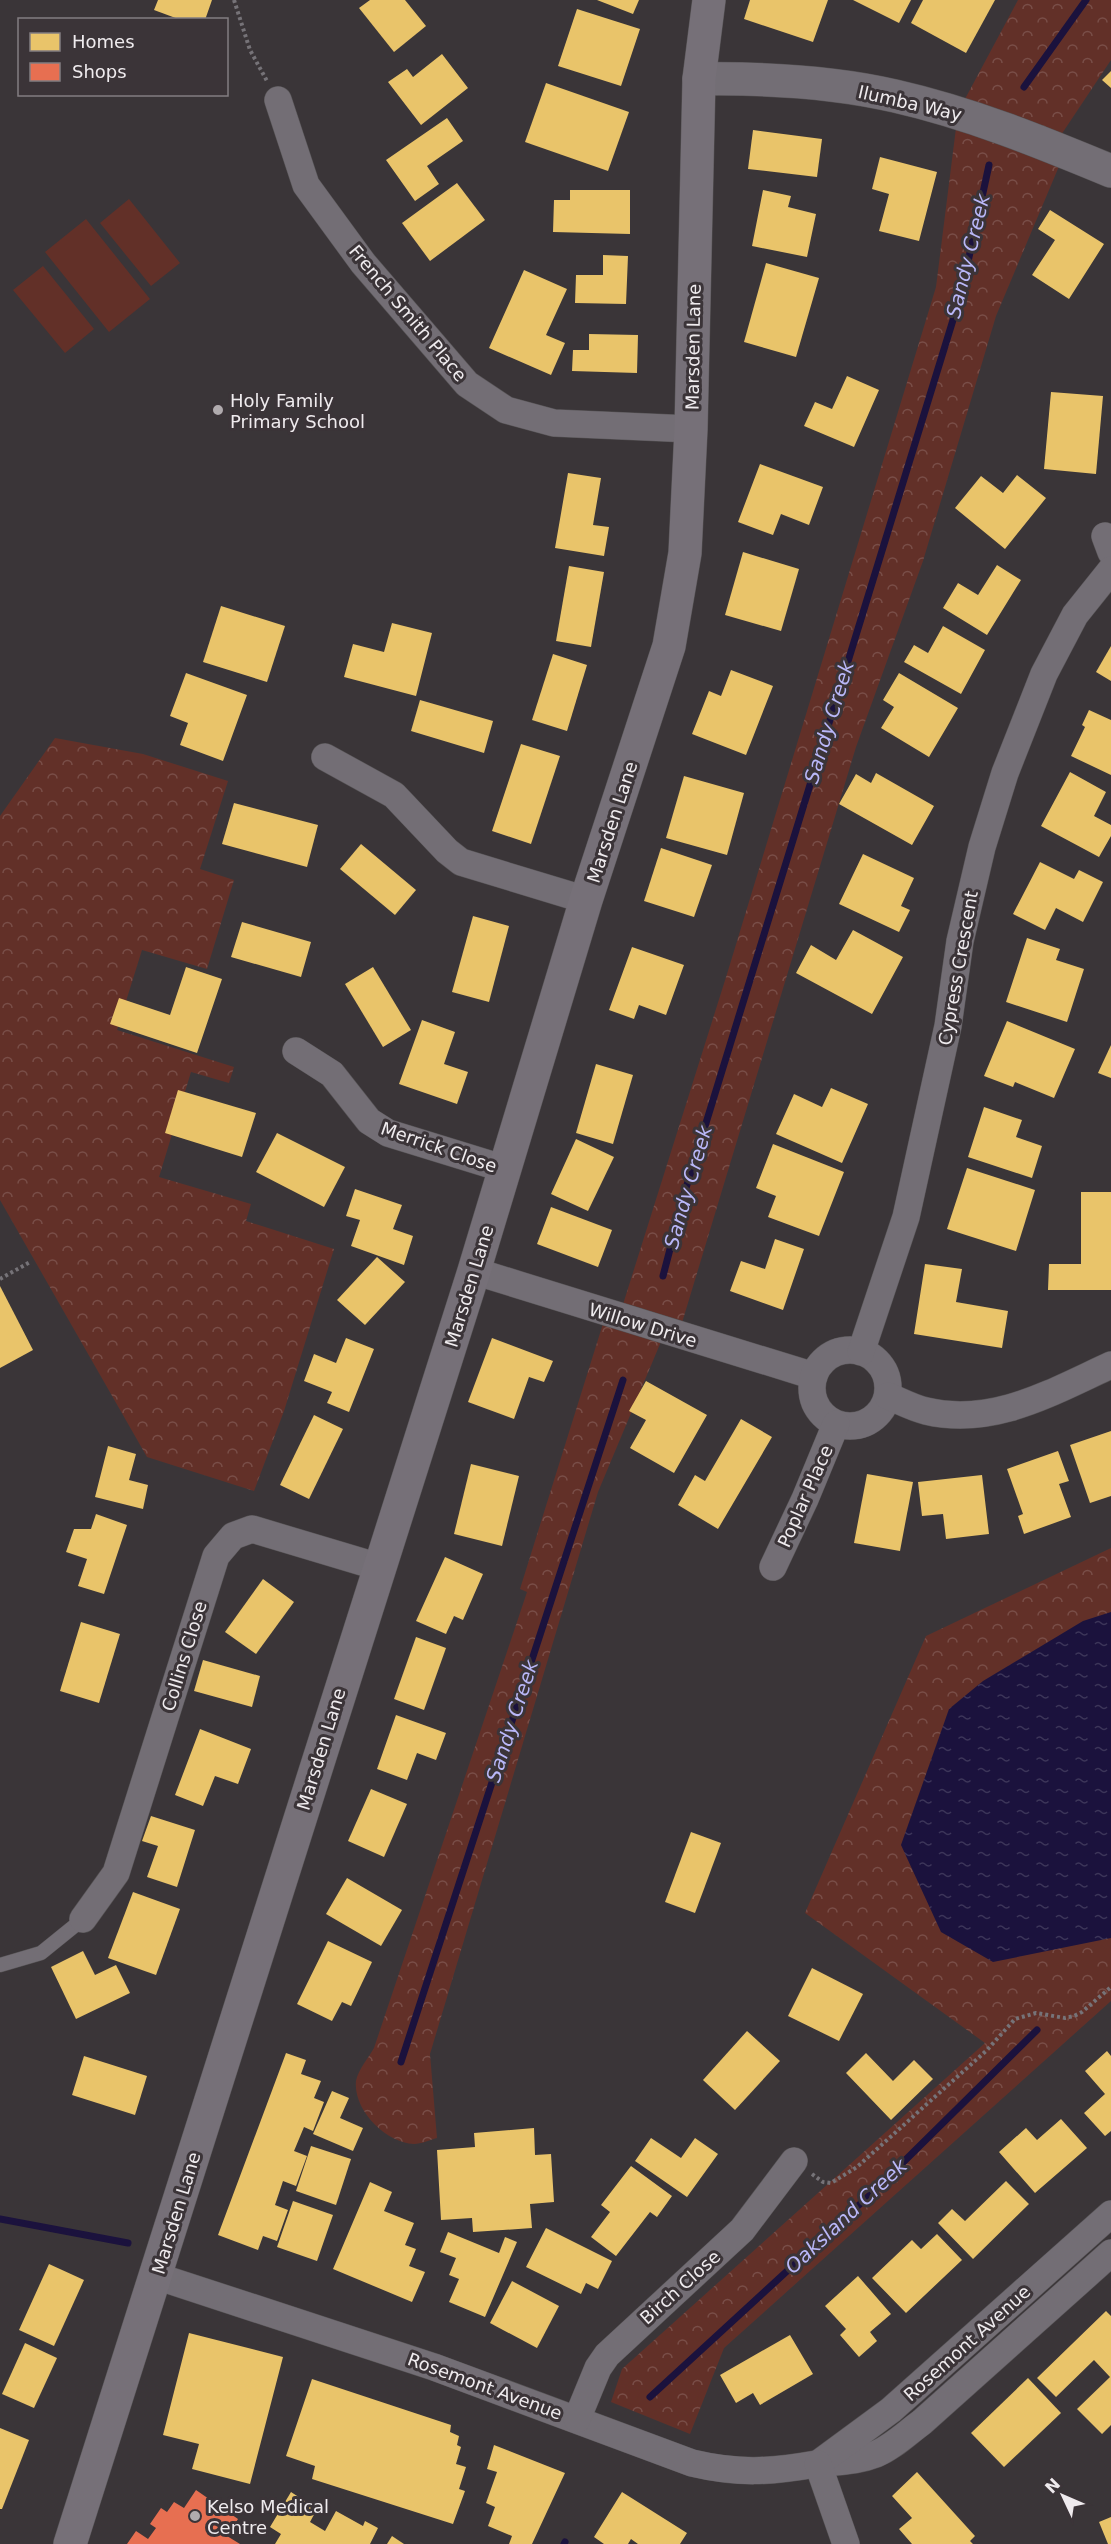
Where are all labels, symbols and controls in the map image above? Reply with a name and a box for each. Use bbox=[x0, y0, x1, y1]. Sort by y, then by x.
legend bbox=[18, 18, 228, 96]
text: Homes bbox=[72, 31, 135, 52]
text: Shops bbox=[72, 61, 127, 82]
street label: Ilumba Way bbox=[856, 81, 964, 125]
water label: Sandy Creek bbox=[941, 190, 995, 320]
street label: French Smith Place bbox=[345, 241, 471, 385]
street label: Marsden Lane bbox=[681, 284, 705, 410]
place label: Holy Family Primary School bbox=[230, 390, 365, 432]
marker: Holy Family Primary School bbox=[211, 403, 225, 417]
water label: Sandy Creek bbox=[799, 656, 859, 786]
street label: Marsden Lane bbox=[582, 759, 642, 885]
street label: Cypress Crescent bbox=[934, 889, 982, 1047]
street label: Merrick Close bbox=[378, 1117, 500, 1177]
water label: Sandy Creek bbox=[659, 1121, 717, 1251]
street label: Marsden Lane bbox=[440, 1222, 498, 1350]
street label: Willow Drive bbox=[586, 1299, 700, 1351]
street label: Poplar Place bbox=[773, 1442, 837, 1550]
street label: Collins Close bbox=[157, 1598, 211, 1714]
water label: Sandy Creek bbox=[481, 1656, 543, 1785]
street label: Marsden Lane bbox=[292, 1685, 350, 1813]
street label: Marsden Lane bbox=[147, 2149, 205, 2277]
water label: Oaksland Creek bbox=[780, 2152, 913, 2279]
street label: Birch Close bbox=[636, 2246, 724, 2328]
street label: Rosemont Avenue bbox=[899, 2281, 1035, 2405]
street label: Rosemont Avenue bbox=[405, 2348, 565, 2424]
north arrow bbox=[1033, 2466, 1093, 2526]
text: N bbox=[1041, 2475, 1064, 2497]
place label: Kelso Medical Centre bbox=[207, 2496, 329, 2538]
marker: Kelso Medical Centre bbox=[188, 2509, 202, 2523]

